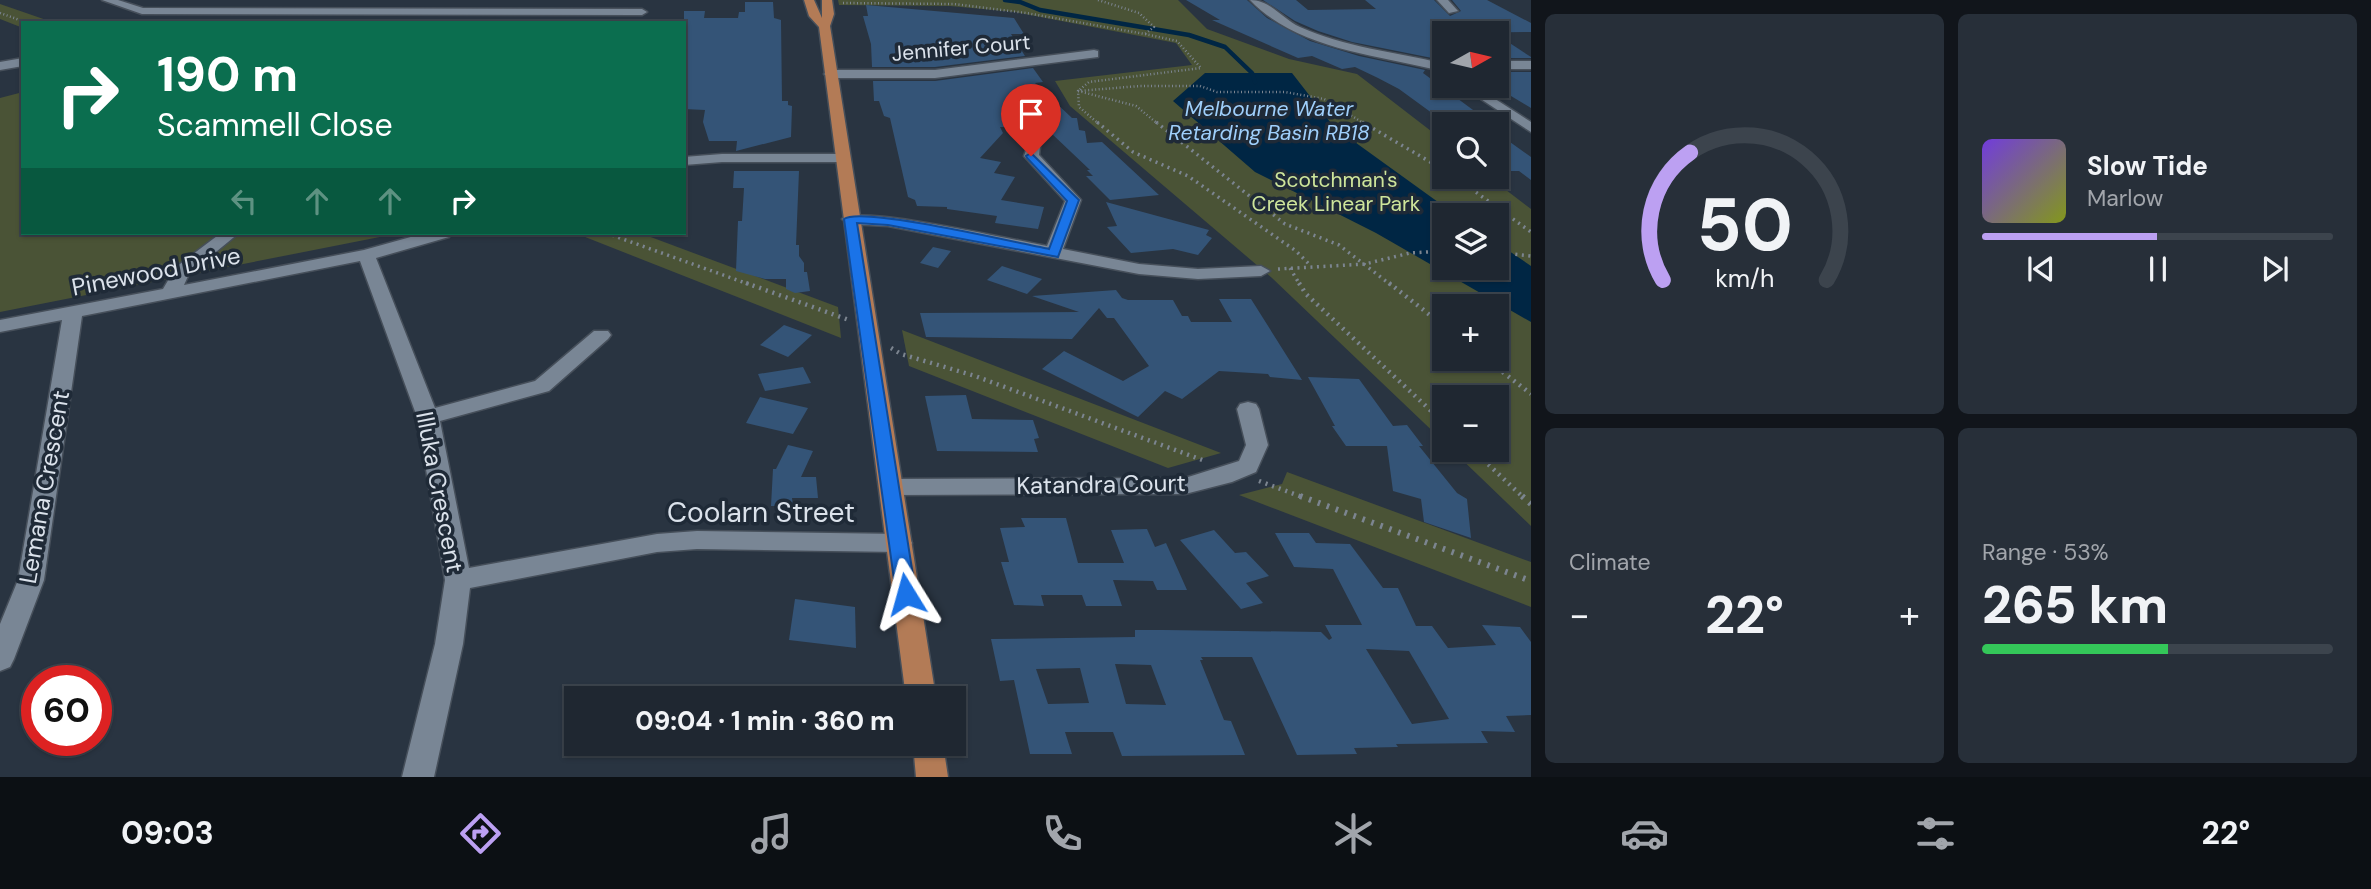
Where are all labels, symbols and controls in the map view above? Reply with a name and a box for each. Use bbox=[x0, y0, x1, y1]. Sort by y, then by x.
north arrow bbox=[1432, 21, 1508, 98]
map controls bbox=[1432, 21, 1509, 462]
street label: Jennifer Court bbox=[890, 28, 1032, 68]
text: 190 m bbox=[157, 42, 298, 106]
icon: right bbox=[42, 49, 133, 140]
pin bbox=[1001, 84, 1061, 156]
icon: arrive bbox=[1012, 95, 1050, 133]
water label: Melbourne Water Retarding Basin RB18 bbox=[1168, 95, 1370, 147]
text: Scammell Close bbox=[157, 104, 393, 146]
button: search bbox=[1432, 112, 1509, 189]
text: Slow Tide bbox=[2087, 149, 2208, 183]
park label: Scotchman's Creek Linear Park bbox=[1252, 166, 1421, 218]
text: 50 bbox=[1696, 178, 1793, 273]
icon: left bbox=[225, 182, 263, 220]
icon: ahead bbox=[298, 182, 336, 220]
icon: ahead bbox=[371, 182, 409, 220]
icon: right bbox=[444, 182, 482, 220]
text: Marlow bbox=[2087, 183, 2163, 213]
button: layers bbox=[1432, 203, 1509, 280]
street label: Pinewood Drive bbox=[69, 239, 243, 303]
icon: previous bbox=[2022, 250, 2060, 288]
icon: pause bbox=[2139, 250, 2177, 288]
icon: next bbox=[2256, 250, 2294, 288]
text: km/h bbox=[1715, 262, 1774, 295]
button: + bbox=[1432, 294, 1509, 371]
button: − bbox=[1432, 385, 1509, 462]
street label: Lemana Crescent bbox=[12, 388, 76, 586]
street label: Illuka Crescent bbox=[409, 409, 471, 575]
street label: Katandra Court bbox=[1016, 467, 1186, 501]
street label: Coolarn Street bbox=[667, 494, 855, 531]
text: Range · 53% bbox=[1982, 537, 2109, 567]
text: Climate bbox=[1569, 547, 1651, 577]
position arrow bbox=[869, 557, 943, 631]
text: 265 km bbox=[1982, 571, 2168, 639]
text: 22° bbox=[1705, 581, 1784, 649]
text: − bbox=[1569, 590, 1590, 640]
text: + bbox=[1899, 590, 1920, 640]
speed limit sign: 60 bbox=[21, 665, 112, 756]
text: 09:04 · 1 min · 360 m bbox=[635, 704, 895, 738]
icon: directions bbox=[456, 809, 505, 858]
icon: music bbox=[747, 809, 796, 858]
icon: phone bbox=[1038, 809, 1087, 858]
icon: climate bbox=[1329, 809, 1378, 858]
icon: car bbox=[1620, 809, 1669, 858]
icon: filters bbox=[1911, 809, 1960, 858]
text: 09:03 bbox=[121, 812, 214, 854]
text: 22° bbox=[2201, 812, 2250, 854]

